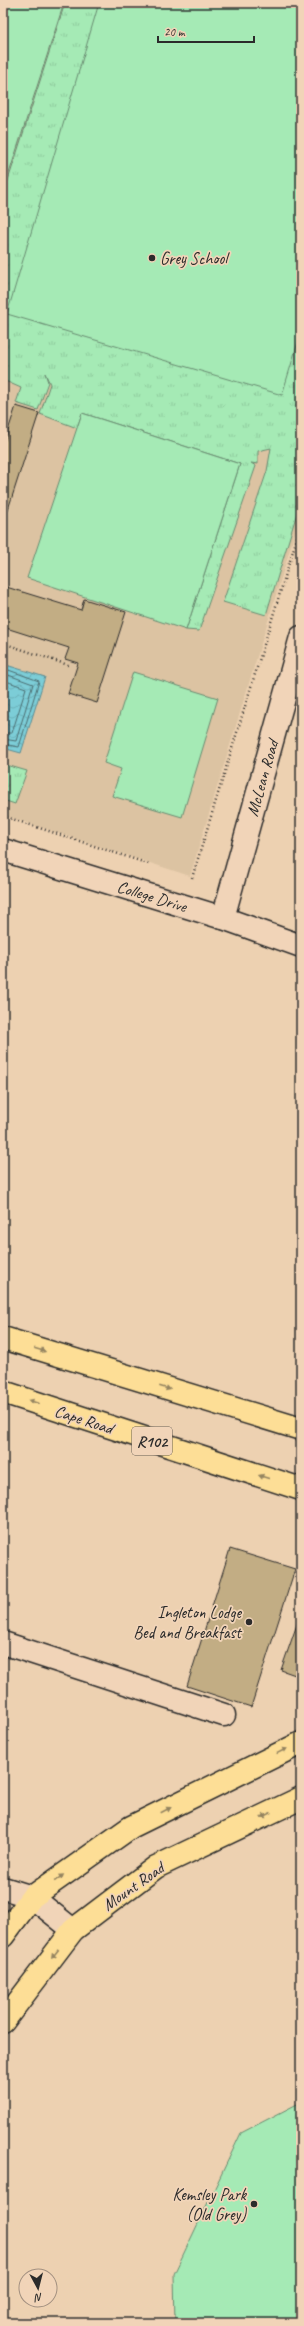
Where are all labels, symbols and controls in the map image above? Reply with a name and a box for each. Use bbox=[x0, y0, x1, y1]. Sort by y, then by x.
scale bar bbox=[158, 18, 254, 44]
text: 20 m bbox=[164, 24, 186, 40]
place label: Grey School bbox=[160, 248, 230, 269]
marker: Grey School bbox=[147, 253, 157, 263]
street label: McLean Road bbox=[242, 736, 284, 819]
street label: College Drive bbox=[115, 876, 191, 917]
one-way arrow bbox=[35, 1347, 47, 1353]
one-way arrow bbox=[159, 1385, 171, 1391]
one-way arrow bbox=[27, 1399, 39, 1405]
street label: Cape Road bbox=[52, 1400, 119, 1440]
road number: R102 bbox=[132, 1427, 172, 1455]
one-way arrow bbox=[258, 1474, 270, 1480]
place label: Ingleton Lodge Bed and Breakfast bbox=[133, 1602, 243, 1643]
marker: Ingleton Lodge Bed and Breakfast bbox=[244, 1617, 254, 1627]
one-way arrow bbox=[276, 1748, 288, 1755]
one-way arrow bbox=[160, 1806, 171, 1813]
one-way arrow bbox=[260, 1812, 271, 1818]
street label: Mount Road bbox=[98, 1856, 170, 1915]
one-way arrow bbox=[54, 1875, 64, 1883]
one-way arrow bbox=[50, 1949, 59, 1960]
place label: Kemsley Park (Old Grey) bbox=[173, 2184, 248, 2225]
marker: Kemsley Park (Old Grey) bbox=[249, 2199, 259, 2209]
north arrow bbox=[18, 2268, 58, 2308]
text: N bbox=[33, 2291, 43, 2306]

